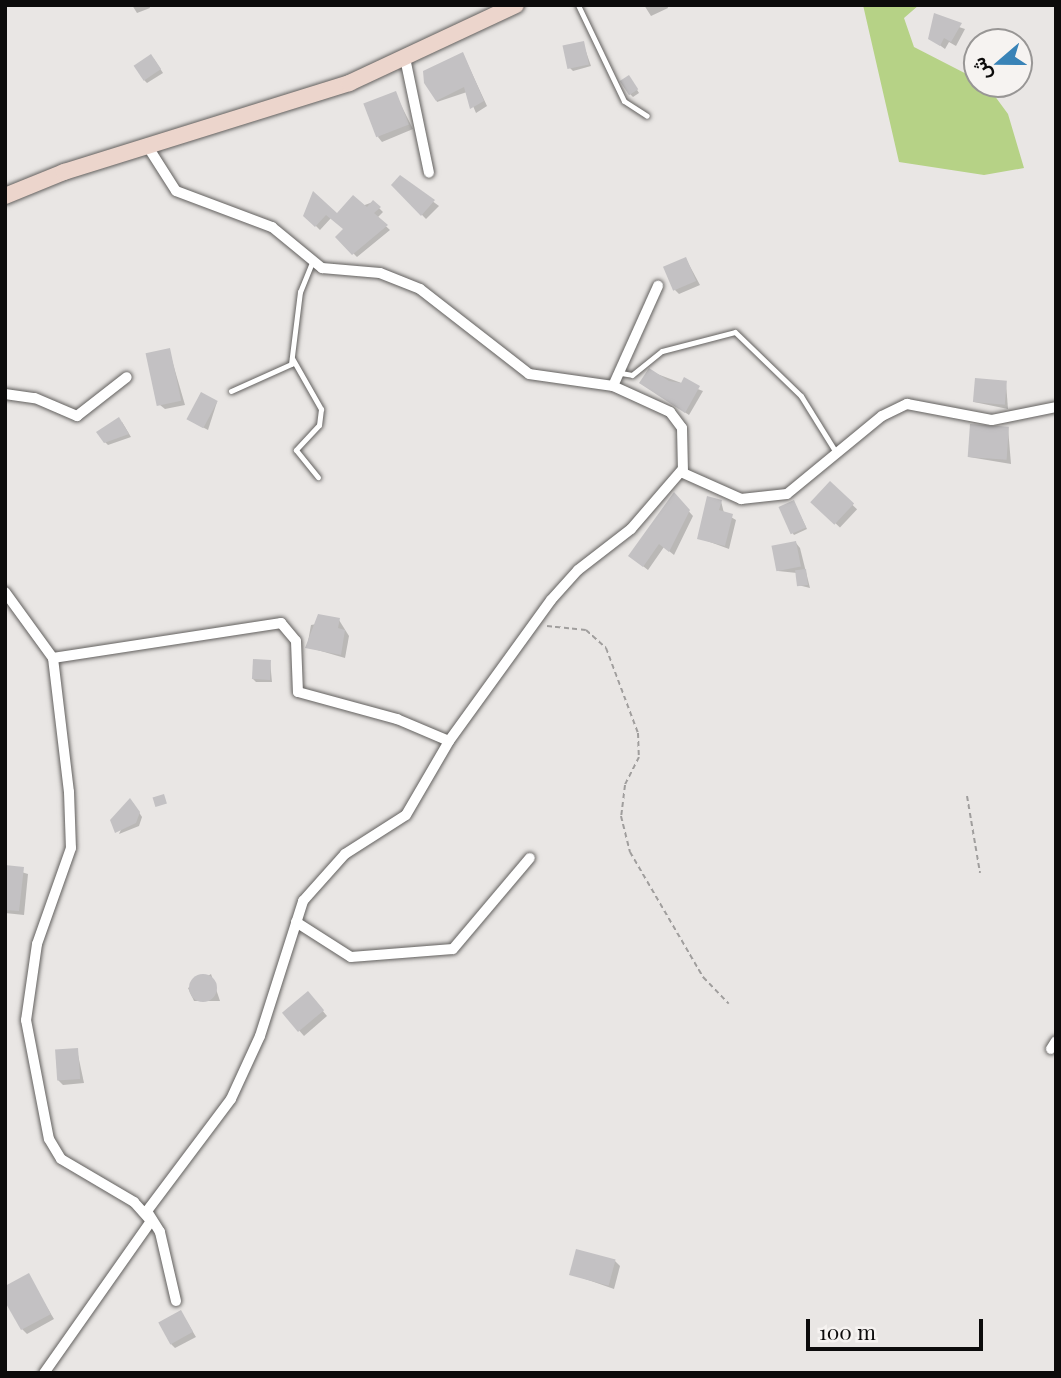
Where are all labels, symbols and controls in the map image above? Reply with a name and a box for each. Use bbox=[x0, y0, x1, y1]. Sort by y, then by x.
north arrow bbox=[963, 28, 1033, 98]
text: ش bbox=[964, 54, 996, 85]
scale bar bbox=[809, 1304, 986, 1348]
text: 100 m bbox=[819, 1317, 876, 1345]

